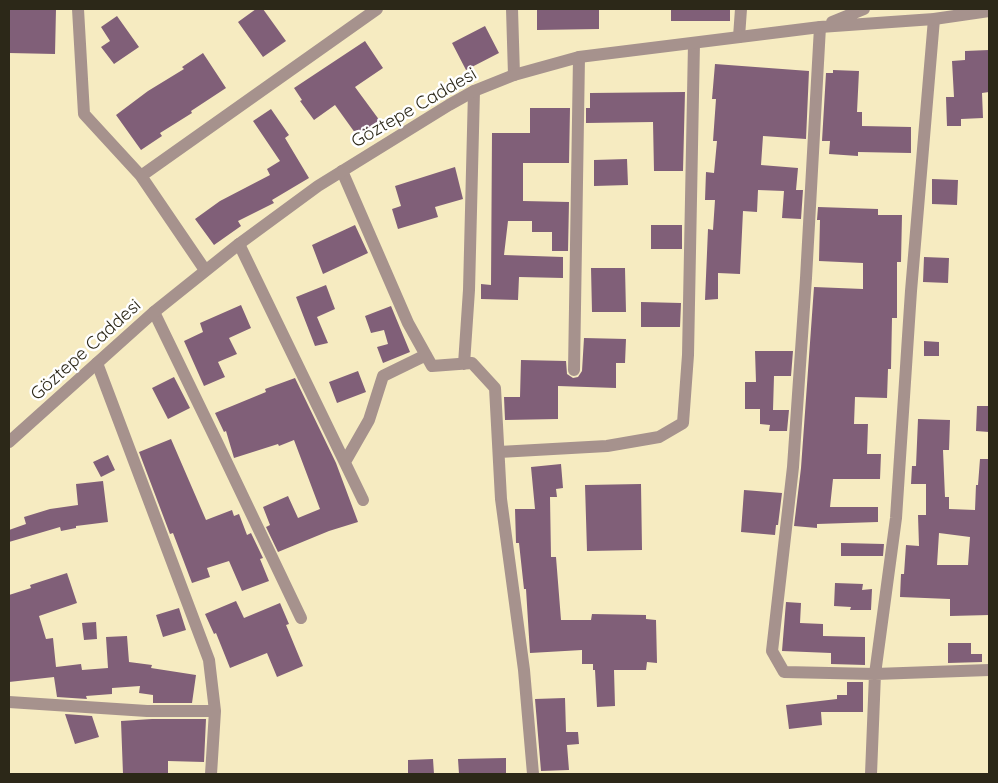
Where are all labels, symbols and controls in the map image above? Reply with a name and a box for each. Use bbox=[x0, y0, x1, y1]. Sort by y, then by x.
street label: Göztepe Caddesi bbox=[348, 63, 480, 153]
street label: Göztepe Caddesi bbox=[26, 295, 146, 405]

